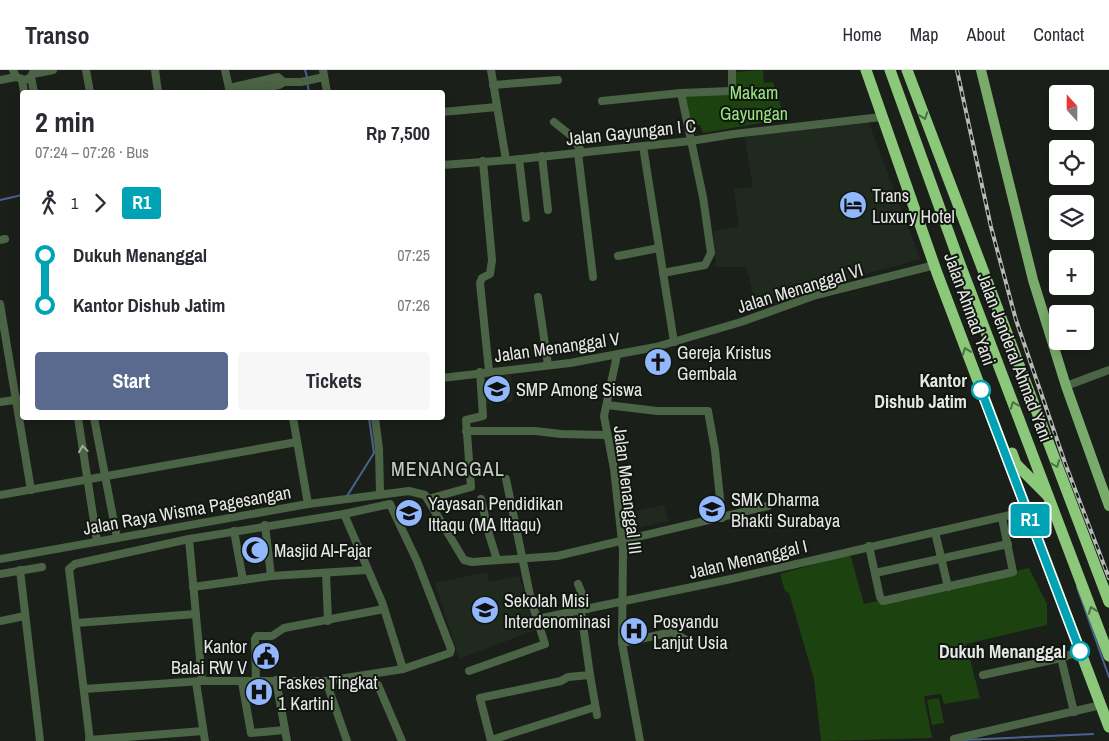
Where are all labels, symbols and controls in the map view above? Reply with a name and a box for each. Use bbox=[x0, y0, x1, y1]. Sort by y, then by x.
text: Transo bbox=[25, 19, 90, 51]
text: Home bbox=[842, 22, 882, 47]
text: Map bbox=[910, 22, 939, 47]
text: About bbox=[967, 22, 1005, 47]
text: Contact bbox=[1033, 22, 1084, 47]
park label: Makam Gayungan bbox=[720, 80, 788, 126]
north arrow bbox=[1049, 85, 1094, 130]
map controls bbox=[1049, 85, 1094, 350]
text: 2 min bbox=[35, 103, 95, 141]
one-way arrow bbox=[918, 111, 928, 119]
street label: Jalan Gayungan I C bbox=[565, 113, 697, 151]
text: Rp 7,500 bbox=[366, 120, 430, 146]
button: locate bbox=[1049, 140, 1094, 185]
text: 07:24 – 07:26 · Bus bbox=[35, 141, 149, 163]
place label: Trans Luxury Hotel bbox=[872, 183, 955, 229]
icon: walk bbox=[35, 189, 63, 217]
icon: forward bbox=[86, 189, 114, 217]
text: R1 bbox=[132, 190, 151, 215]
hotel icon: Trans Luxury Hotel bbox=[838, 190, 868, 220]
text: 1 bbox=[71, 192, 78, 214]
button: layers bbox=[1049, 195, 1094, 240]
text: Dukuh Menanggal bbox=[73, 242, 207, 268]
text: 07:25 bbox=[397, 244, 430, 266]
street label: Jalan Ahmad Yani bbox=[938, 249, 1002, 369]
button: + bbox=[1049, 250, 1094, 295]
street label: Jalan Menanggal VI bbox=[734, 257, 866, 319]
street label: Jalan Jenderal Ahmad Yani bbox=[971, 269, 1059, 445]
text: Kantor Dishub Jatim bbox=[73, 292, 225, 318]
text: 07:26 bbox=[397, 294, 430, 316]
button: − bbox=[1049, 305, 1094, 350]
street label: Jalan Menanggal V bbox=[493, 326, 621, 368]
place label: Gereja Kristus Gembala bbox=[677, 340, 771, 386]
church icon: Gereja Kristus Gembala bbox=[643, 347, 673, 377]
one-way arrow bbox=[962, 347, 972, 356]
button: Start bbox=[35, 352, 228, 410]
button: Tickets bbox=[238, 352, 430, 410]
place label: Kantor Dishub Jatim bbox=[874, 368, 967, 414]
school or university icon: SMP Among Siswa bbox=[482, 374, 512, 404]
place label: SMP Among Siswa bbox=[516, 377, 642, 402]
marker: Kantor Dishub Jatim bbox=[971, 380, 991, 400]
one-way arrow bbox=[1010, 401, 1020, 409]
street label: Jalan Menanggal III bbox=[608, 425, 648, 555]
one-way arrow bbox=[78, 445, 89, 453]
district label: MENANGGAL bbox=[391, 455, 505, 482]
one-way arrow bbox=[1050, 459, 1060, 468]
street label: Jalan Raya Wisma Pagesangan bbox=[81, 479, 293, 541]
place label: SMK Dharma Bhakti Surabaya bbox=[731, 487, 840, 533]
place label: Yayasan Pendidikan Ittaqu (MA Ittaqu) bbox=[428, 491, 563, 537]
school or university icon: SMK Dharma Bhakti Surabaya bbox=[697, 494, 727, 524]
school or university icon: Yayasan Pendidikan Ittaqu (MA Ittaqu) bbox=[394, 498, 424, 528]
line badge: R1 bbox=[1008, 504, 1052, 536]
text: R1 bbox=[1021, 507, 1039, 532]
street label: Jalan Menanggal I bbox=[686, 533, 810, 585]
mosque icon: Masjid Al-Fajar bbox=[240, 535, 270, 565]
place label: Masjid Al-Fajar bbox=[274, 538, 372, 563]
place label: Sekolah Misi Interdenominasi bbox=[504, 588, 611, 634]
school or university icon: Sekolah Misi Interdenominasi bbox=[470, 595, 500, 625]
one-way arrow bbox=[1088, 606, 1098, 615]
place label: Posyandu Lanjut Usia bbox=[653, 609, 728, 655]
hospital icon: Posyandu Lanjut Usia bbox=[619, 616, 649, 646]
place label: Kantor Balai RW V bbox=[171, 634, 247, 680]
place label: Dukuh Menanggal bbox=[939, 639, 1066, 664]
public building icon: Kantor Balai RW V bbox=[251, 641, 281, 671]
marker: Dukuh Menanggal bbox=[1070, 641, 1090, 661]
place label: Faskes Tingkat 1 Kartini bbox=[278, 670, 378, 716]
hospital icon: Faskes Tingkat 1 Kartini bbox=[244, 677, 274, 707]

